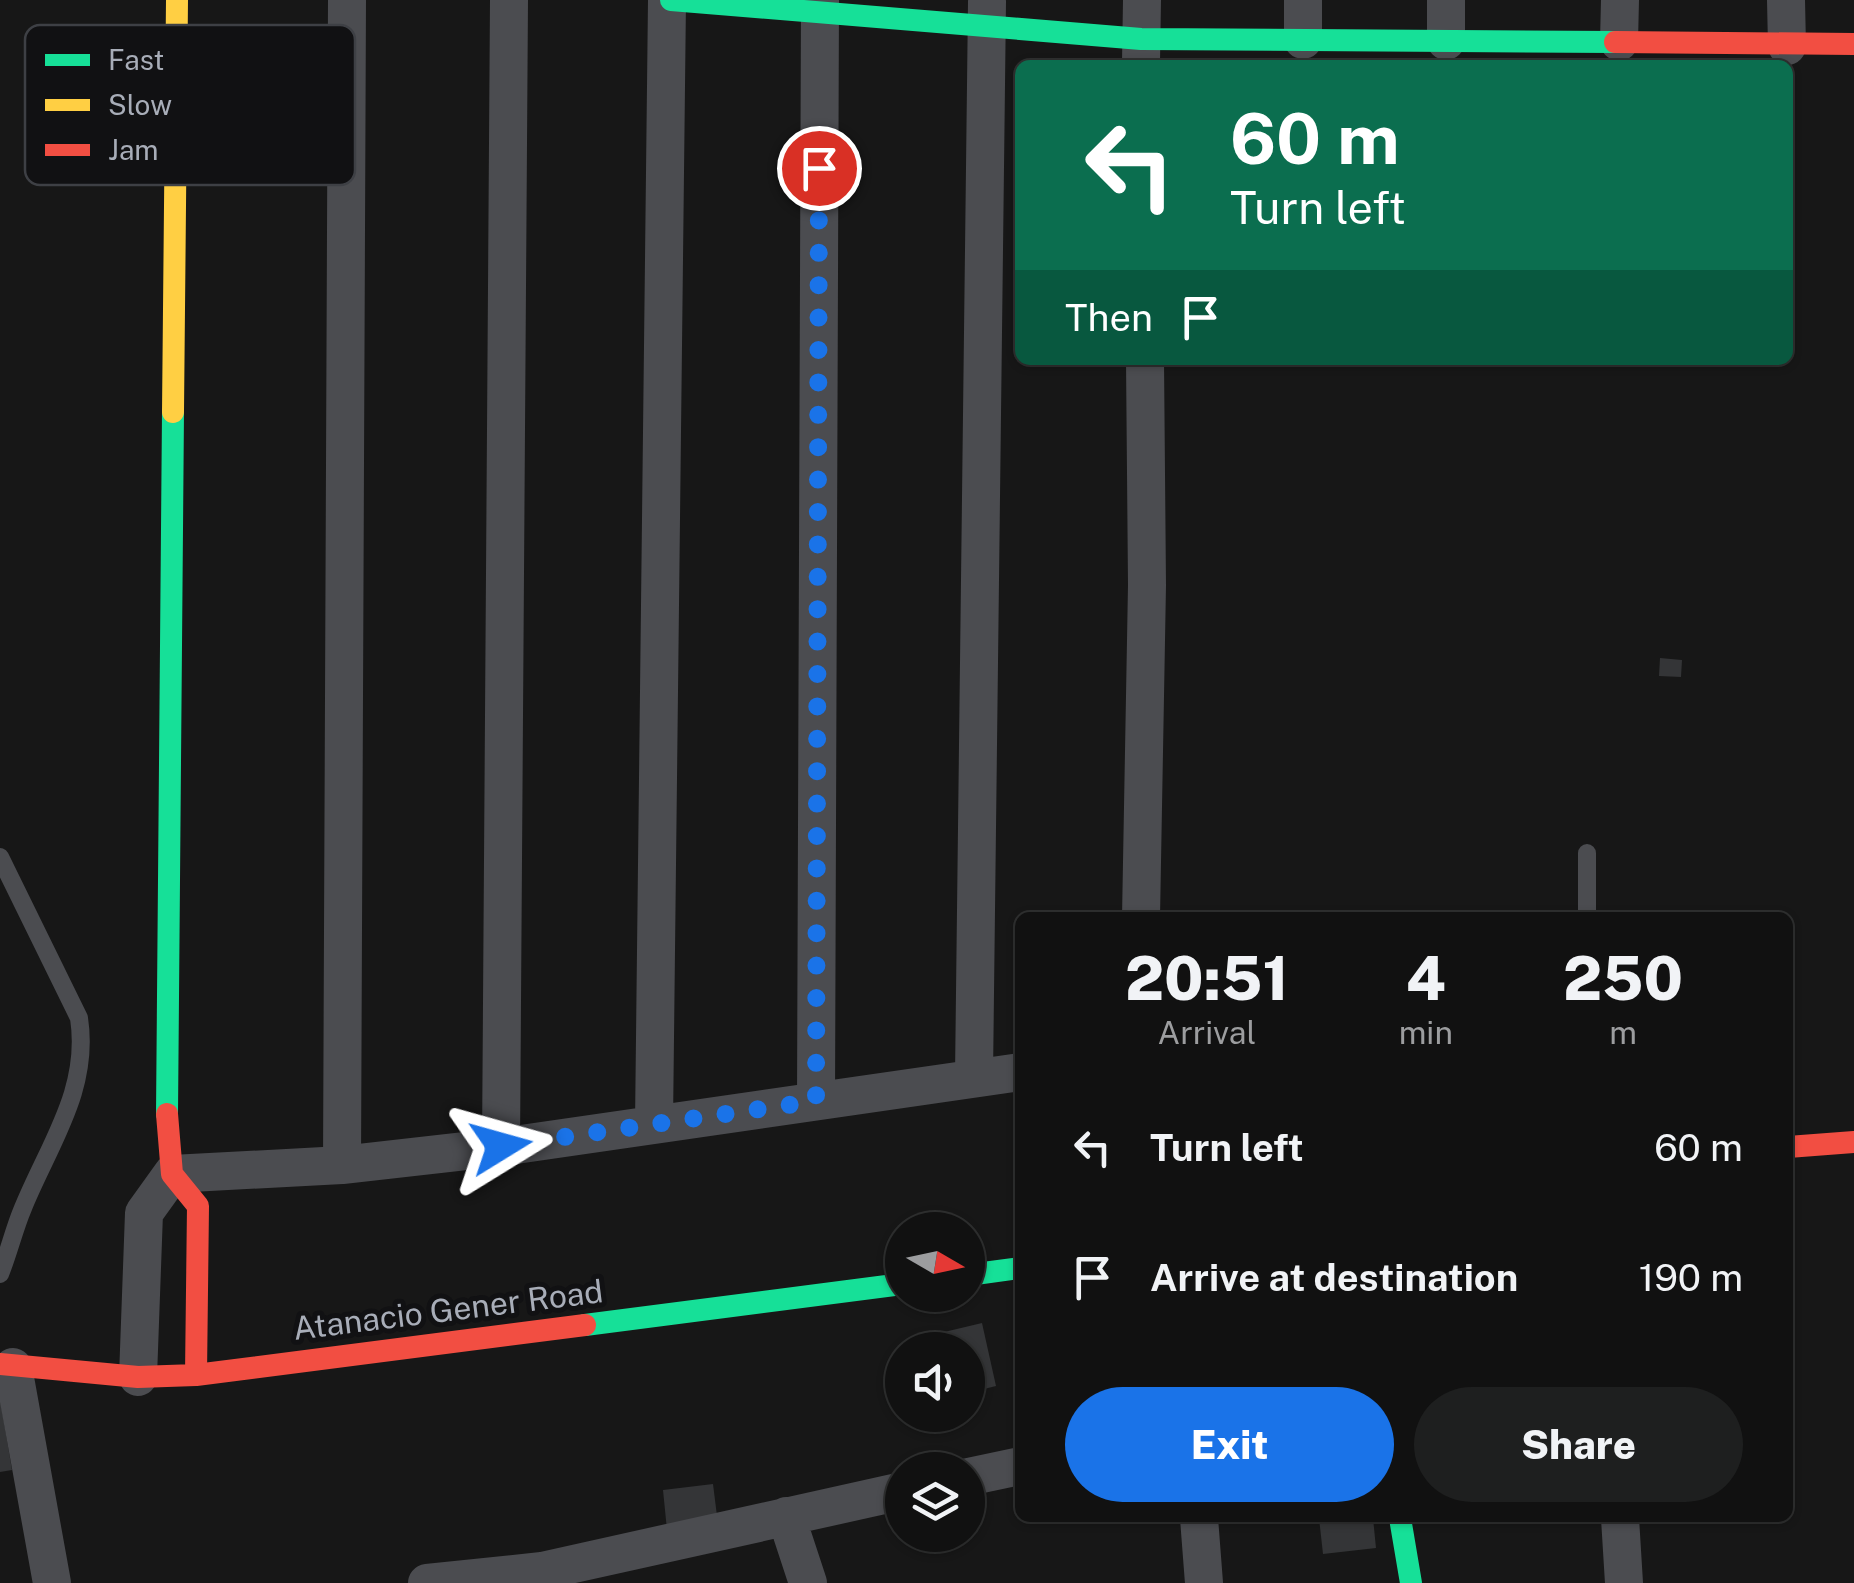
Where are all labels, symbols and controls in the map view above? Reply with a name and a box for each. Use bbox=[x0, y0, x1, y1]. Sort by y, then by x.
legend bbox=[25, 25, 355, 185]
text: Fast bbox=[108, 43, 164, 76]
text: Slow bbox=[108, 88, 172, 121]
text: 60 m bbox=[1230, 97, 1400, 180]
icon: left bbox=[1065, 100, 1195, 230]
pin bbox=[777, 126, 862, 211]
text: Jam bbox=[108, 133, 159, 166]
icon: arrive bbox=[792, 141, 847, 196]
text: Turn left bbox=[1230, 181, 1406, 234]
icon: arrive bbox=[1173, 290, 1228, 345]
text: Then bbox=[1065, 295, 1153, 340]
text: 20:51 bbox=[1125, 943, 1289, 1014]
text: 4 bbox=[1406, 943, 1446, 1014]
text: 250 bbox=[1563, 943, 1683, 1014]
text: Arrival bbox=[1157, 1014, 1256, 1051]
text: min bbox=[1399, 1014, 1453, 1051]
text: m bbox=[1609, 1014, 1637, 1051]
position arrow bbox=[449, 1094, 553, 1198]
icon: left bbox=[1065, 1120, 1120, 1175]
text: Turn left bbox=[1150, 1125, 1304, 1170]
text: 60 m bbox=[1654, 1125, 1743, 1170]
north arrow bbox=[885, 1212, 985, 1312]
map controls bbox=[885, 1212, 985, 1552]
icon: arrive bbox=[1065, 1250, 1120, 1305]
text: Arrive at destination bbox=[1150, 1255, 1518, 1300]
text: 190 m bbox=[1639, 1255, 1743, 1300]
street label: Atanacio Gener Road bbox=[291, 1272, 605, 1347]
button: sound bbox=[885, 1332, 985, 1432]
button: Exit bbox=[1065, 1387, 1394, 1502]
button: Share bbox=[1414, 1387, 1743, 1502]
button: layers bbox=[885, 1452, 985, 1552]

